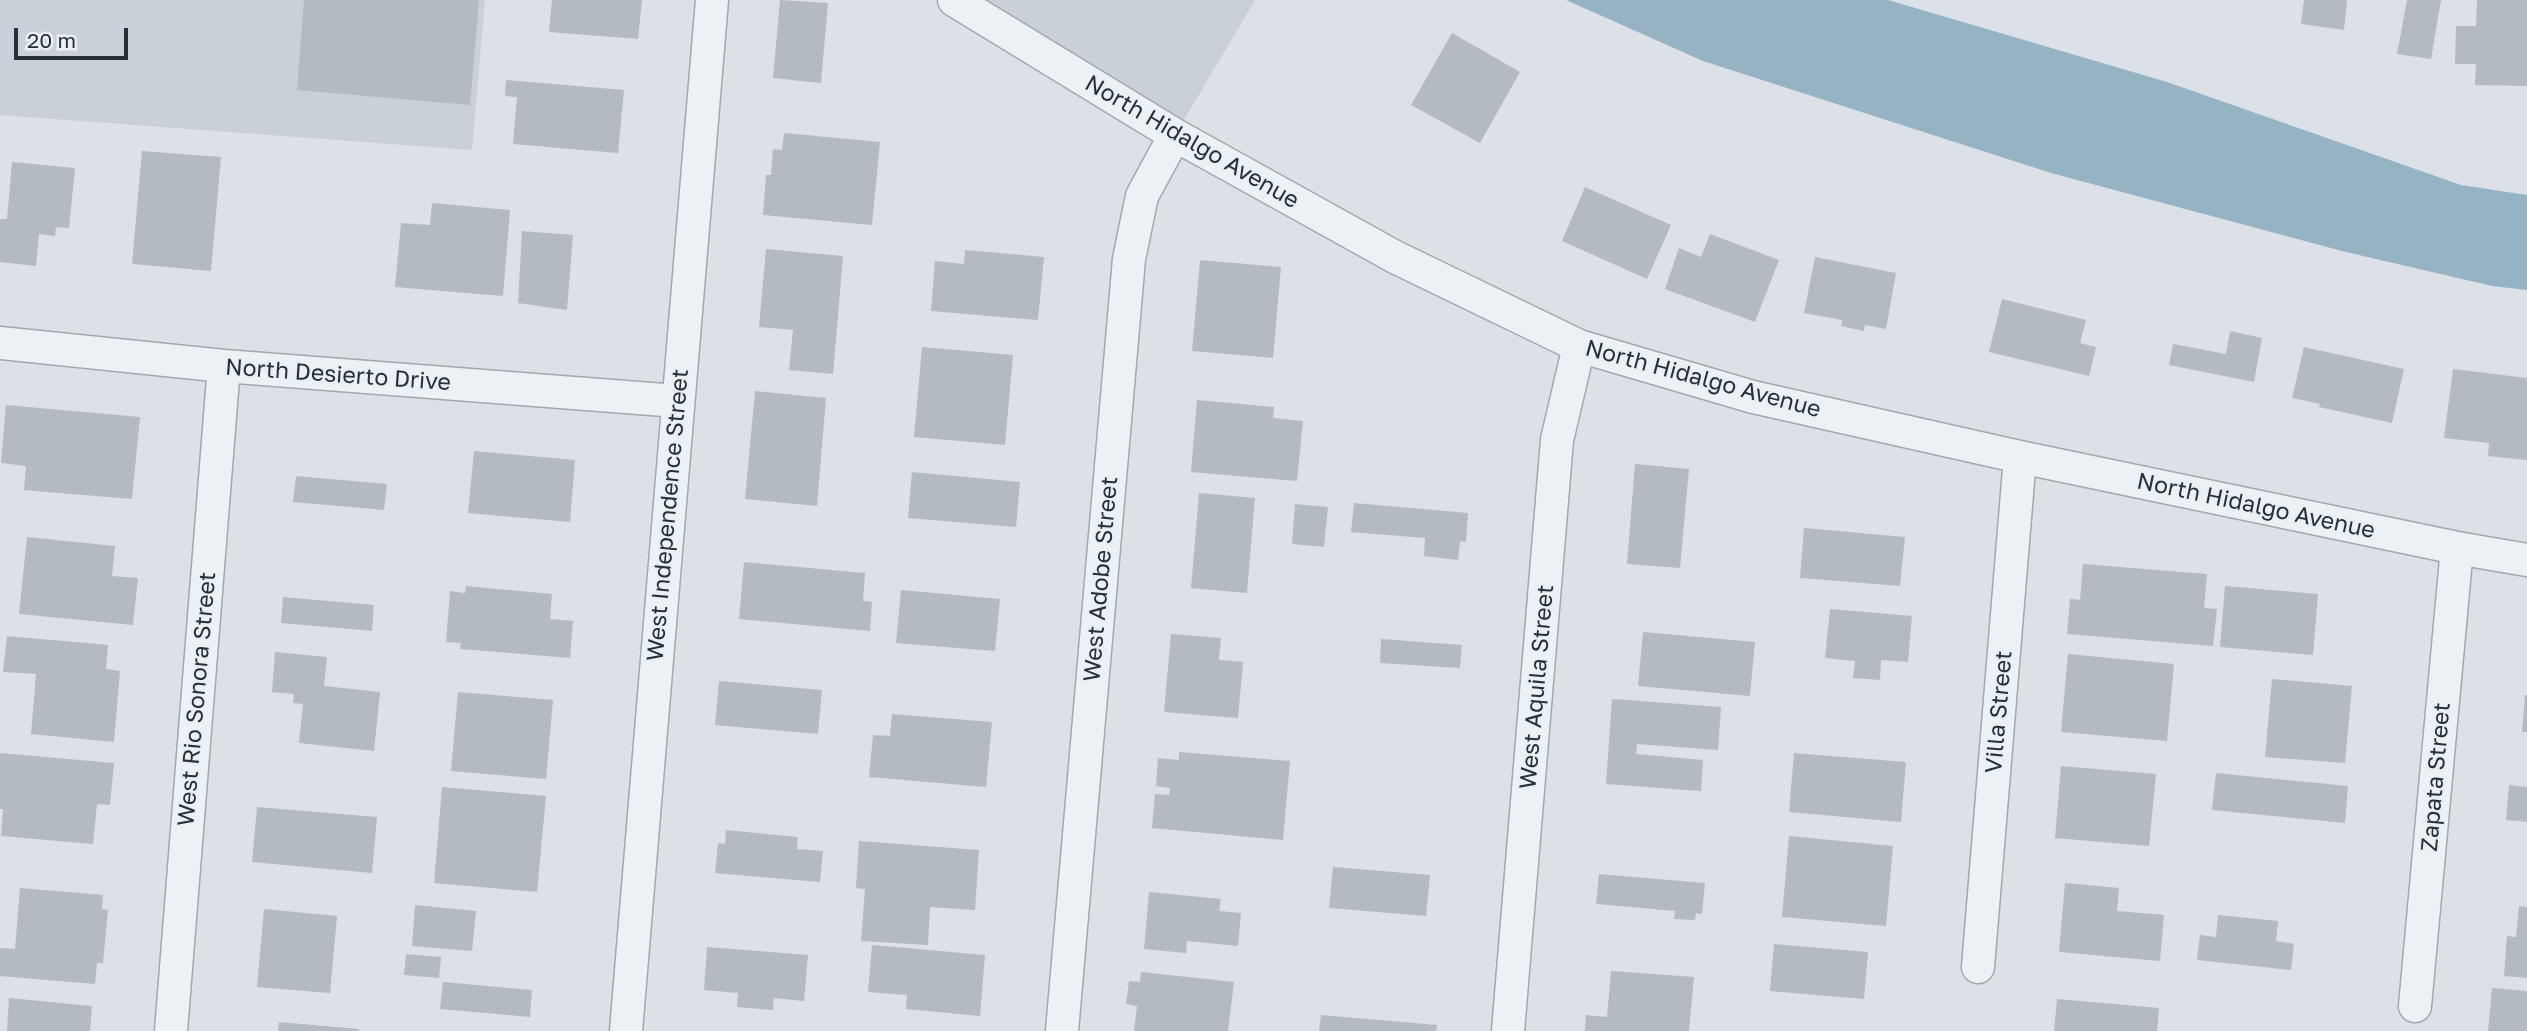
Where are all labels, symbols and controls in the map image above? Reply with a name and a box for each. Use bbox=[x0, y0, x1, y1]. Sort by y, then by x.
scale bar bbox=[18, 14, 131, 58]
text: 20 m bbox=[27, 27, 76, 53]
street label: North Hidalgo Avenue bbox=[1080, 69, 1304, 215]
street label: North Hidalgo Avenue bbox=[1582, 334, 1824, 424]
street label: North Desierto Drive bbox=[224, 353, 452, 397]
street label: West Independence Street bbox=[641, 368, 695, 662]
street label: North Hidalgo Avenue bbox=[2134, 467, 2378, 545]
street label: West Adobe Street bbox=[1078, 475, 1124, 683]
street label: West Rio Sonora Street bbox=[172, 571, 222, 827]
street label: West Aquila Street bbox=[1514, 584, 1560, 790]
street label: Villa Street bbox=[1980, 649, 2018, 775]
street label: Zapata Street bbox=[2416, 701, 2456, 853]

